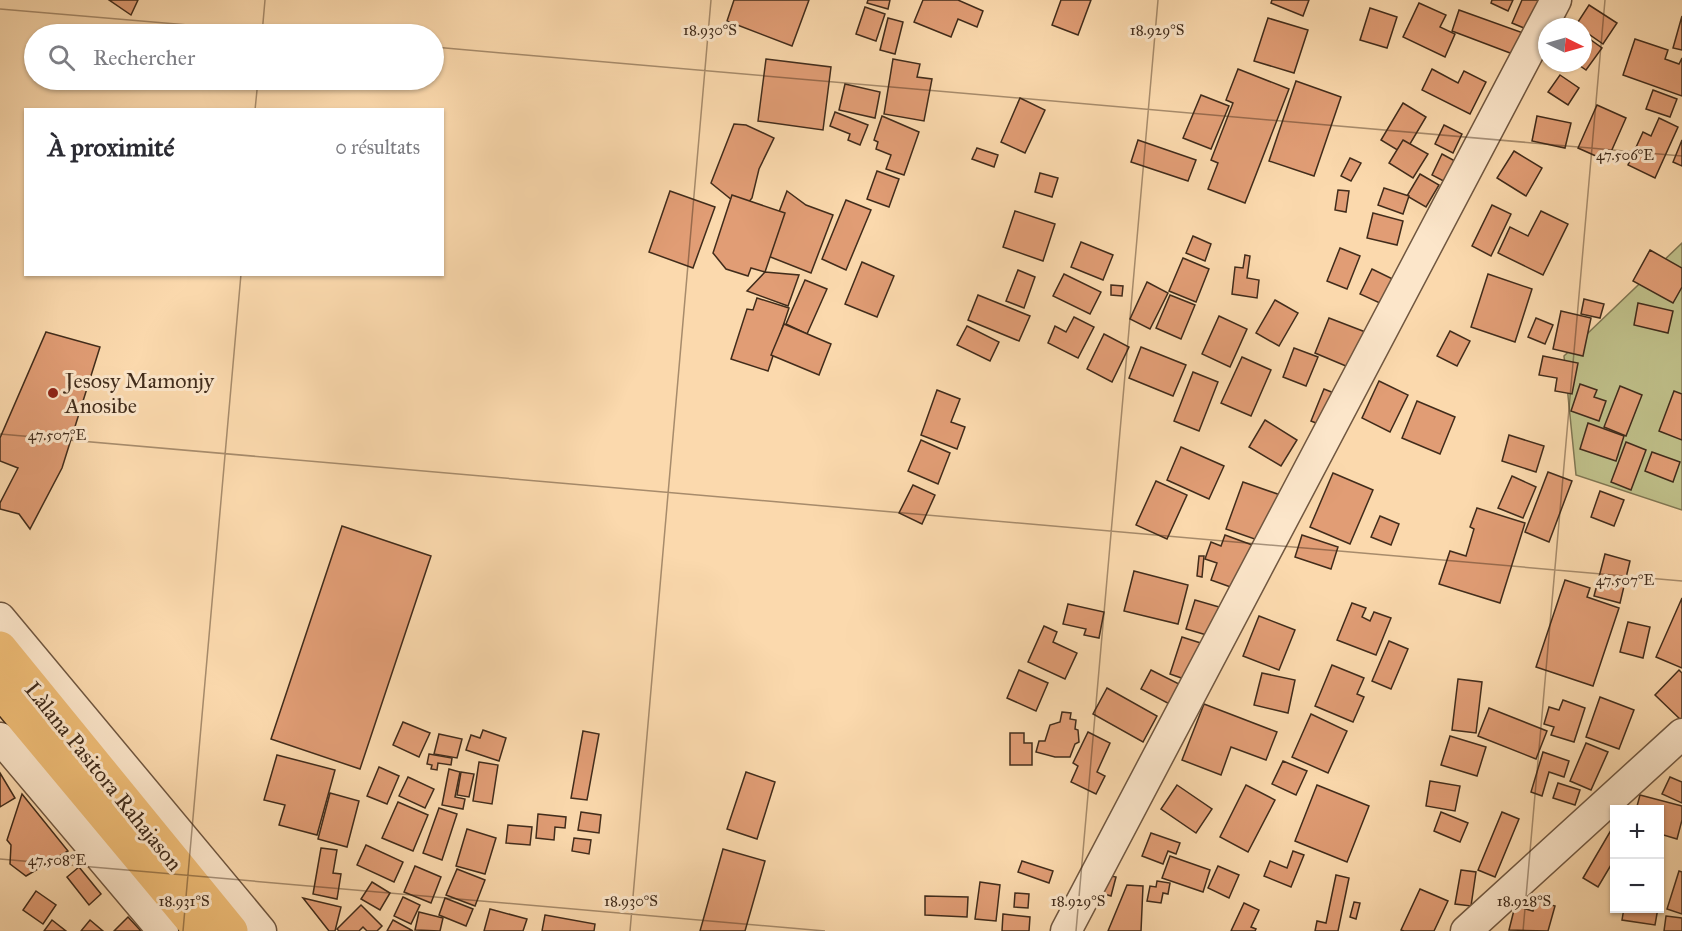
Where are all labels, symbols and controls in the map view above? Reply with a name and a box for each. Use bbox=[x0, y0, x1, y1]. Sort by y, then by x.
north arrow bbox=[1538, 18, 1592, 72]
text: 18.930°S bbox=[683, 21, 737, 39]
text: 18.929°S bbox=[1130, 21, 1184, 39]
search box bbox=[24, 24, 444, 90]
icon: search bbox=[45, 41, 78, 74]
text: Rechercher bbox=[93, 44, 195, 71]
text: À proximité bbox=[48, 131, 174, 163]
text: 0 résultats bbox=[335, 135, 420, 159]
text: 47.506°E bbox=[1596, 146, 1654, 164]
place label: Jesosy Mamonjy Anosibe bbox=[63, 367, 215, 419]
marker: Jesosy Mamonjy Anosibe bbox=[46, 386, 60, 400]
text: 47.507°E bbox=[28, 426, 86, 444]
text: 47.507°E bbox=[1596, 571, 1654, 589]
street label: Làlana Pasitora Rahajason bbox=[19, 676, 188, 876]
map controls bbox=[1610, 805, 1664, 913]
button: + bbox=[1610, 805, 1664, 859]
text: 47.508°E bbox=[28, 851, 86, 869]
button: − bbox=[1610, 859, 1664, 913]
text: 18.931°S bbox=[158, 892, 210, 910]
text: 18.930°S bbox=[604, 892, 658, 910]
text: 18.929°S bbox=[1051, 892, 1105, 910]
text: 18.928°S bbox=[1497, 892, 1551, 910]

